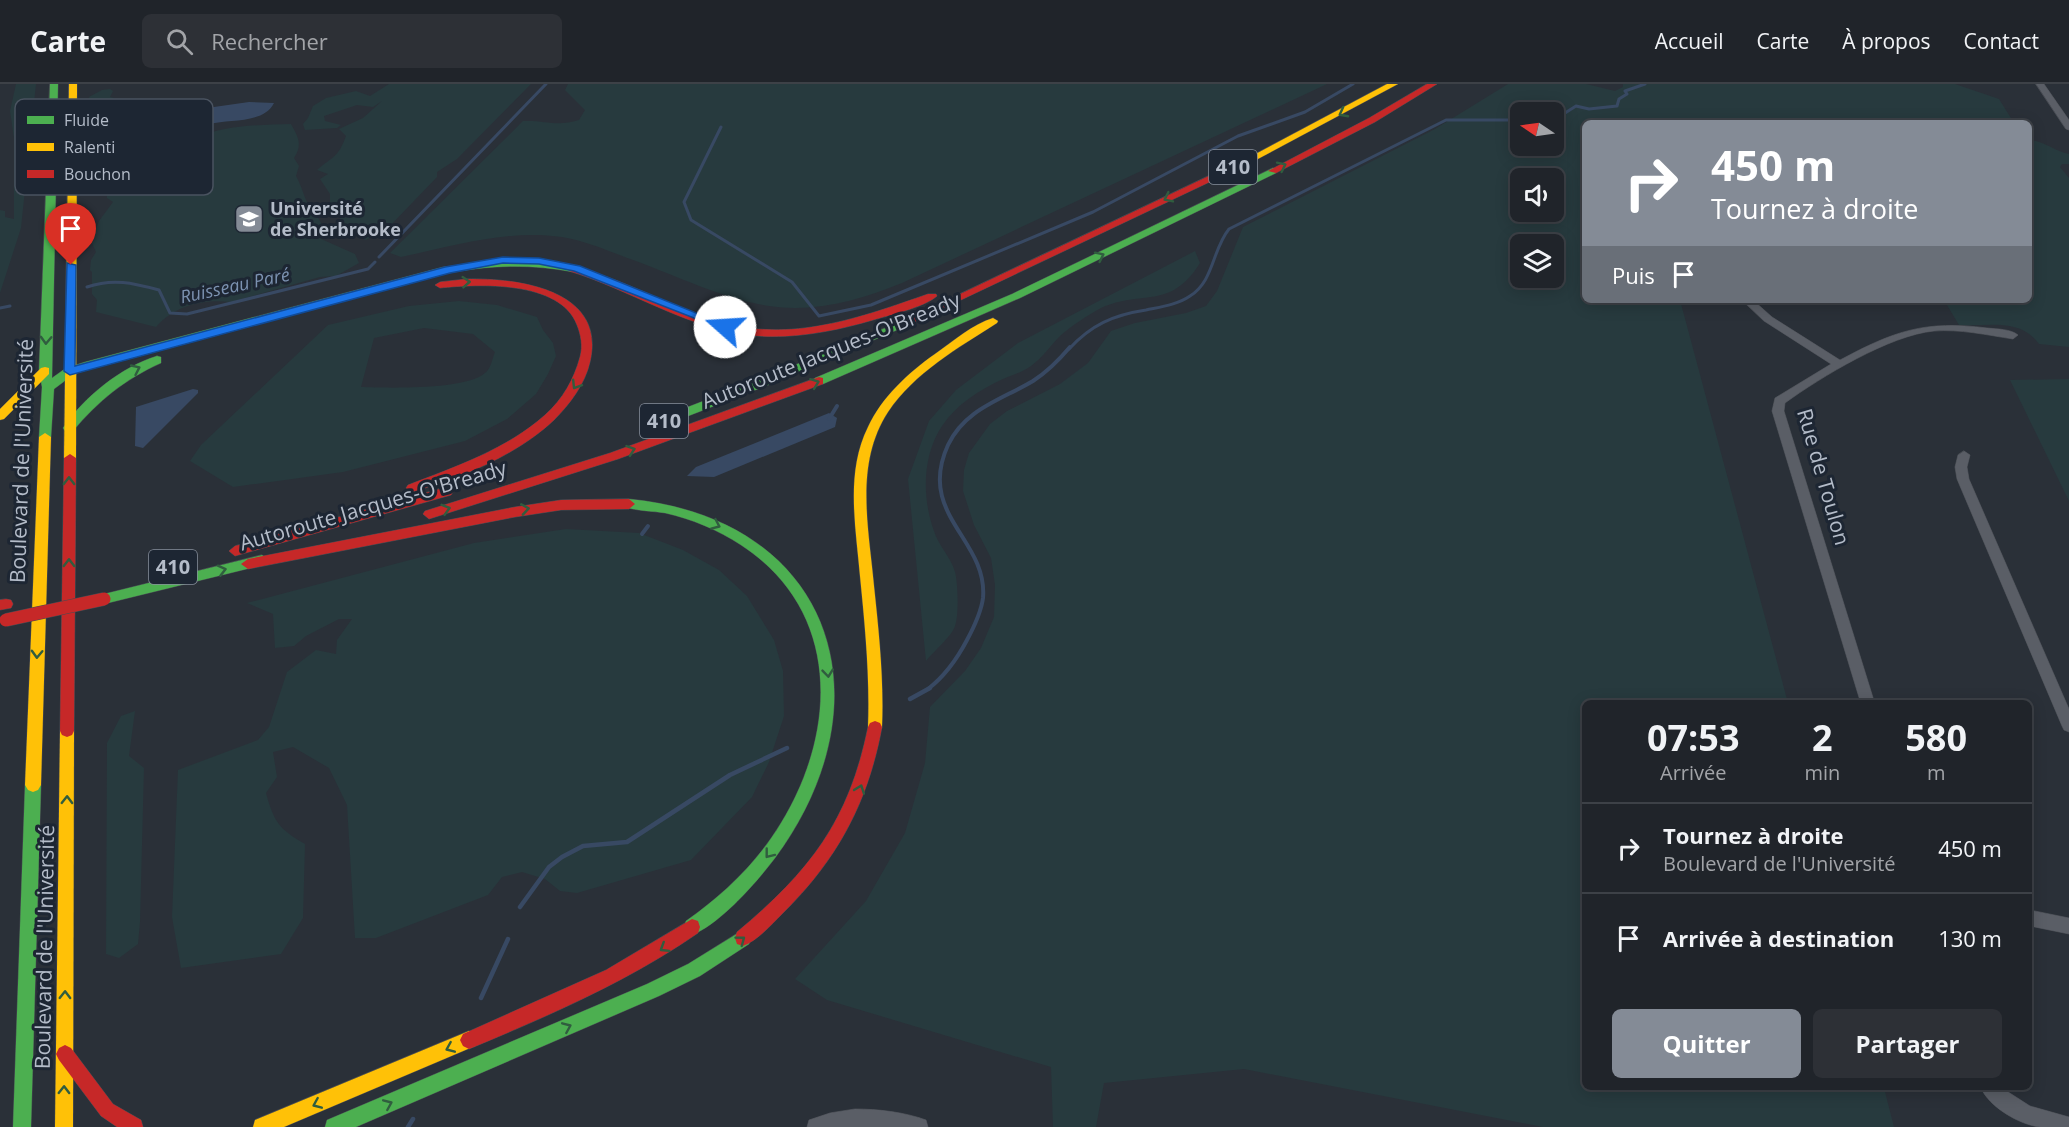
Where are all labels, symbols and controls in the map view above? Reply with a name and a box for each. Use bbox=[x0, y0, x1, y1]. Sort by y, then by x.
search box bbox=[142, 14, 562, 68]
text: Carte bbox=[30, 22, 106, 60]
icon: search bbox=[163, 25, 196, 58]
text: Rechercher bbox=[211, 26, 328, 56]
text: Accueil bbox=[1655, 27, 1723, 55]
text: Carte bbox=[1756, 27, 1809, 55]
text: À propos bbox=[1842, 27, 1931, 55]
text: Contact bbox=[1964, 27, 2039, 55]
legend bbox=[15, 99, 213, 195]
north arrow bbox=[1510, 102, 1564, 156]
map controls bbox=[1510, 102, 1564, 288]
one-way arrow bbox=[1339, 106, 1350, 117]
text: Fluide bbox=[64, 109, 109, 131]
text: Ralenti bbox=[64, 136, 115, 158]
text: 450 m bbox=[1711, 136, 1835, 193]
icon: right bbox=[1612, 144, 1690, 222]
road number: 410 bbox=[1209, 150, 1257, 184]
one-way arrow bbox=[1276, 162, 1287, 174]
text: Bouchon bbox=[64, 163, 131, 185]
button: sound bbox=[1510, 168, 1564, 222]
text: Tournez à droite bbox=[1711, 190, 1919, 227]
one-way arrow bbox=[1164, 191, 1175, 203]
place label: Université de Sherbrooke bbox=[270, 196, 401, 241]
pin bbox=[45, 203, 96, 265]
school or university icon: Université de Sherbrooke bbox=[233, 203, 265, 235]
icon: arrive bbox=[54, 212, 87, 245]
button: layers bbox=[1510, 234, 1564, 288]
one-way arrow bbox=[1094, 252, 1105, 263]
icon: arrive bbox=[1667, 258, 1700, 291]
text: Puis bbox=[1612, 260, 1655, 290]
water label: Ruisseau Paré bbox=[178, 262, 292, 308]
one-way arrow bbox=[461, 276, 470, 289]
street label: Autoroute Jacques-O'Bready bbox=[697, 285, 965, 415]
position arrow bbox=[693, 295, 757, 359]
one-way arrow bbox=[40, 335, 52, 344]
street label: Boulevard de l'Université bbox=[3, 338, 39, 583]
one-way arrow bbox=[129, 364, 140, 376]
one-way arrow bbox=[808, 378, 819, 390]
one-way arrow bbox=[572, 379, 584, 389]
road number: 410 bbox=[640, 404, 688, 438]
street label: Rue de Toulon bbox=[1791, 405, 1857, 548]
one-way arrow bbox=[625, 444, 636, 457]
street label: Autoroute Jacques-O'Bready bbox=[236, 453, 510, 557]
one-way arrow bbox=[63, 476, 75, 485]
one-way arrow bbox=[520, 503, 530, 516]
one-way arrow bbox=[440, 504, 450, 516]
one-way arrow bbox=[710, 518, 721, 530]
road number: 410 bbox=[149, 550, 197, 584]
one-way arrow bbox=[63, 559, 75, 568]
one-way arrow bbox=[216, 565, 227, 577]
one-way arrow bbox=[31, 650, 43, 659]
one-way arrow bbox=[821, 668, 834, 677]
text: 07:53 bbox=[1647, 713, 1740, 762]
text: 2 bbox=[1812, 713, 1833, 762]
text: 580 bbox=[1905, 713, 1967, 762]
text: Arrivée bbox=[1660, 759, 1726, 786]
text: min bbox=[1804, 759, 1840, 786]
text: m bbox=[1927, 759, 1945, 786]
one-way arrow bbox=[853, 784, 866, 795]
one-way arrow bbox=[61, 796, 73, 805]
text: Tournez à droite bbox=[1663, 820, 1844, 850]
street label: Boulevard de l'Université bbox=[28, 825, 60, 1069]
icon: right bbox=[1612, 832, 1645, 865]
text: 450 m bbox=[1938, 833, 2002, 863]
one-way arrow bbox=[765, 847, 776, 858]
text: Boulevard de l'Université bbox=[1663, 850, 1896, 877]
icon: arrive bbox=[1612, 922, 1645, 955]
text: Arrivée à destination bbox=[1663, 923, 1894, 953]
text: 130 m bbox=[1938, 923, 2002, 953]
one-way arrow bbox=[734, 936, 745, 947]
one-way arrow bbox=[660, 940, 670, 952]
one-way arrow bbox=[59, 991, 71, 1000]
button: Quitter bbox=[1612, 1009, 1801, 1078]
button: Partager bbox=[1813, 1009, 2002, 1078]
one-way arrow bbox=[561, 1022, 572, 1034]
one-way arrow bbox=[445, 1041, 456, 1053]
one-way arrow bbox=[58, 1086, 70, 1095]
one-way arrow bbox=[312, 1097, 323, 1109]
one-way arrow bbox=[382, 1099, 393, 1111]

